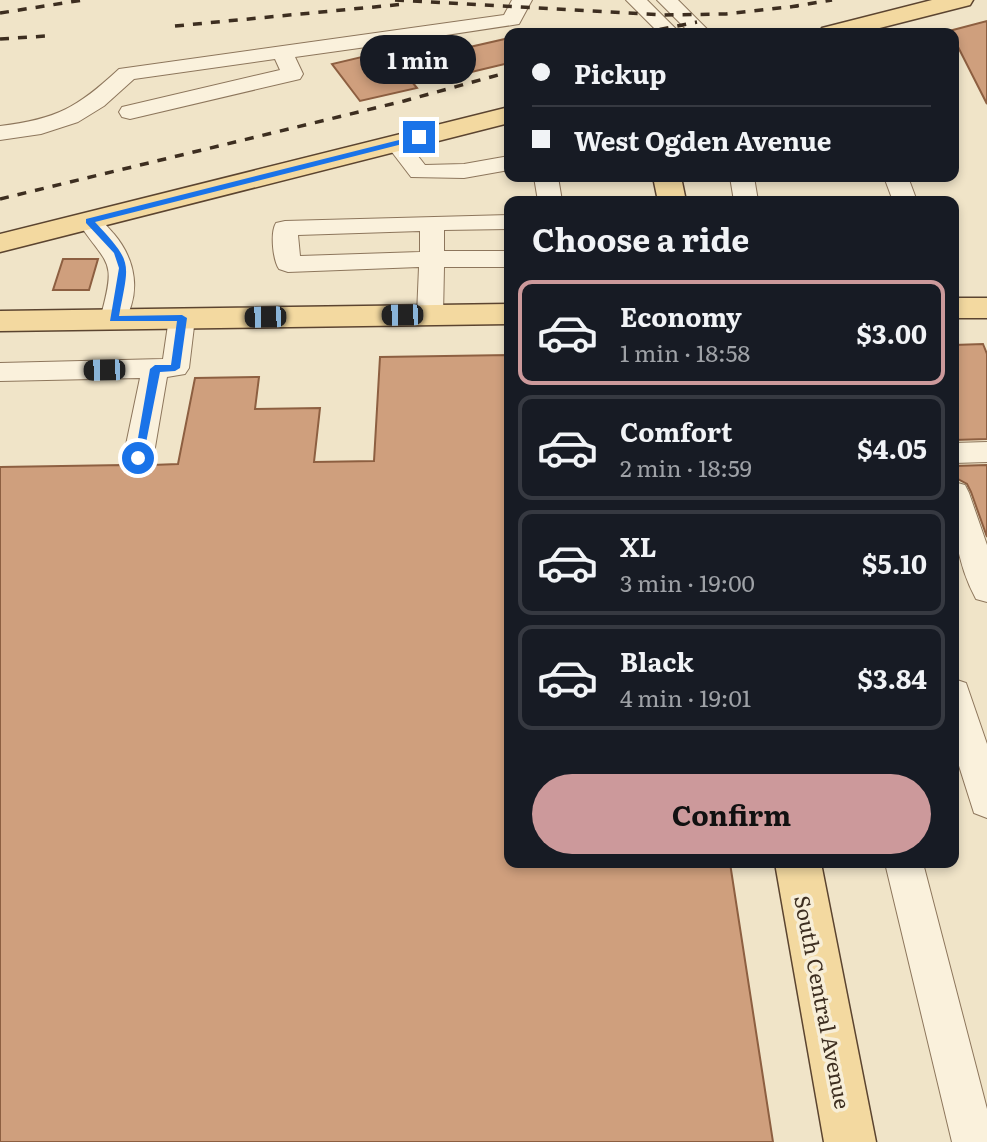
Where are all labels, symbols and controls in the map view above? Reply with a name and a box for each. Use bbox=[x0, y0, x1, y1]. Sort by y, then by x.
callout: 1 min bbox=[361, 36, 477, 85]
text: 1 min bbox=[387, 42, 449, 76]
text: Pickup bbox=[574, 53, 666, 92]
text: West Ogden Avenue bbox=[574, 120, 832, 159]
route end bbox=[403, 121, 435, 153]
text: Choose a ride bbox=[532, 214, 749, 262]
text: Economy bbox=[620, 296, 742, 335]
icon: car bbox=[536, 301, 599, 364]
car bbox=[381, 304, 424, 326]
car bbox=[244, 306, 287, 328]
text: $3.00 bbox=[856, 313, 927, 352]
text: 1 min · 18:58 bbox=[620, 335, 750, 369]
car bbox=[83, 359, 126, 381]
text: Comfort bbox=[620, 411, 732, 450]
icon: car bbox=[536, 416, 599, 479]
text: $4.05 bbox=[857, 428, 927, 467]
route start bbox=[122, 442, 154, 474]
text: 2 min · 18:59 bbox=[620, 450, 752, 484]
text: XL bbox=[620, 526, 657, 565]
icon: car bbox=[536, 531, 599, 594]
text: $5.10 bbox=[862, 543, 927, 582]
text: 3 min · 19:00 bbox=[620, 565, 755, 599]
text: Black bbox=[620, 641, 694, 680]
icon: car bbox=[536, 646, 599, 709]
text: $3.84 bbox=[857, 658, 927, 697]
text: 4 min · 19:01 bbox=[620, 680, 751, 714]
button: Confirm bbox=[532, 774, 931, 854]
street label: South Central Avenue bbox=[788, 893, 860, 1112]

